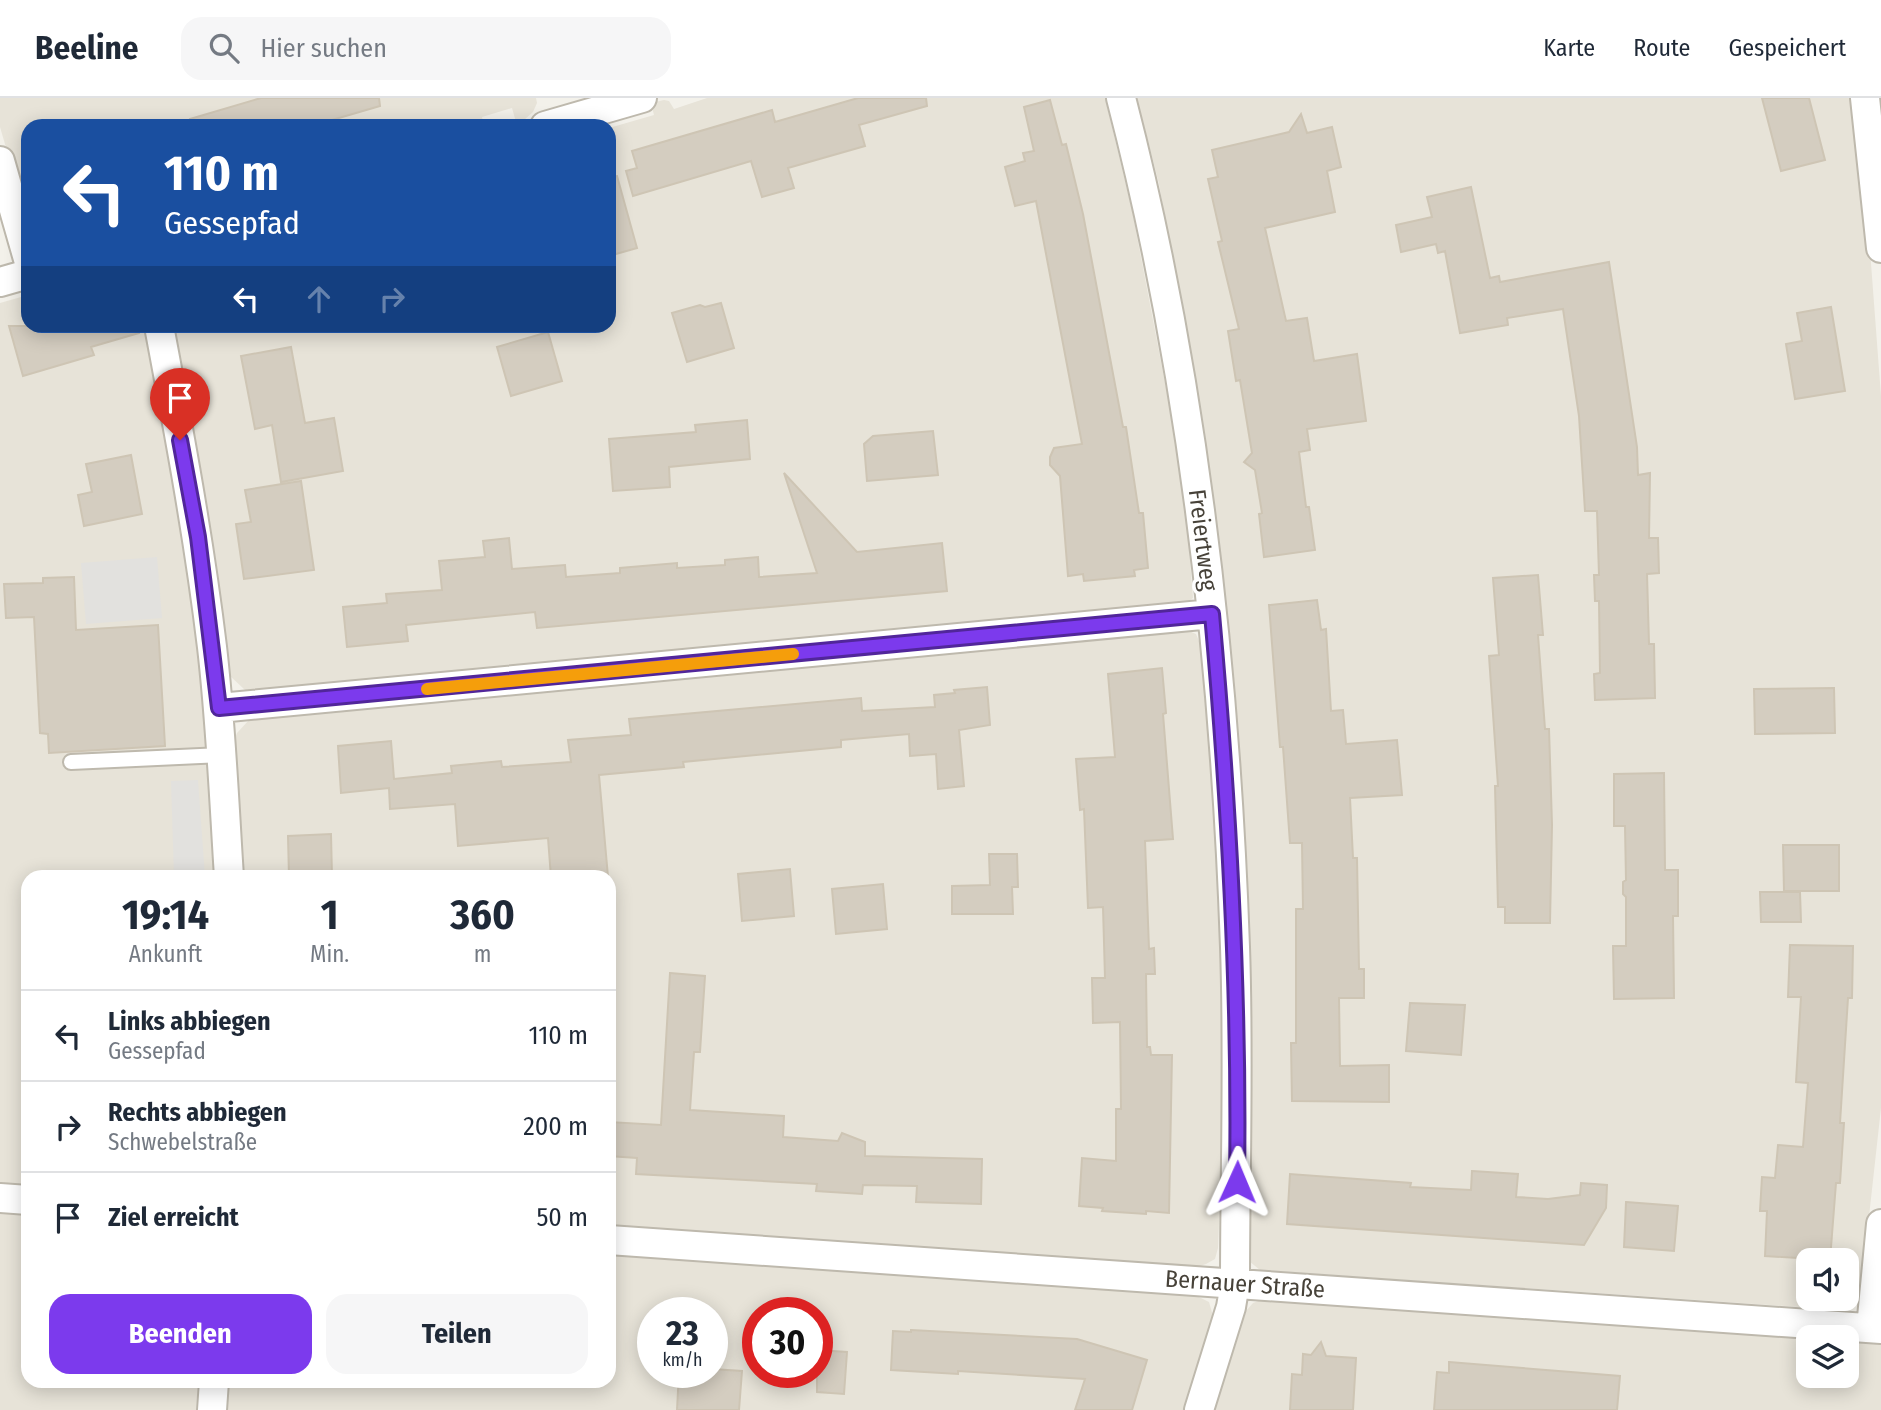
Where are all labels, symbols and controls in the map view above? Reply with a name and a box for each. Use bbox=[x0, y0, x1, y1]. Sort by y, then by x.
search box bbox=[181, 17, 671, 80]
text: Beeline bbox=[35, 28, 139, 68]
icon: search bbox=[205, 29, 243, 67]
text: Hier suchen bbox=[261, 33, 387, 64]
text: Karte bbox=[1543, 34, 1595, 62]
text: Route bbox=[1633, 34, 1690, 62]
text: Gespeichert bbox=[1728, 34, 1846, 62]
text: 110 m bbox=[164, 144, 279, 203]
icon: left bbox=[49, 147, 140, 238]
text: Gessepfad bbox=[164, 204, 300, 242]
icon: left bbox=[227, 280, 265, 318]
icon: ahead bbox=[300, 280, 338, 318]
icon: right bbox=[373, 280, 411, 318]
pin bbox=[150, 368, 210, 440]
icon: arrive bbox=[161, 379, 199, 417]
street label: Freiertweg bbox=[1183, 488, 1223, 593]
text: 19:14 bbox=[122, 890, 209, 940]
text: 1 bbox=[321, 890, 339, 940]
text: 360 bbox=[450, 890, 515, 940]
text: Ankunft bbox=[129, 940, 202, 968]
text: Min. bbox=[310, 940, 349, 968]
text: m bbox=[474, 940, 491, 968]
text: Links abbiegen bbox=[108, 1006, 271, 1037]
icon: left bbox=[49, 1017, 87, 1055]
text: 110 m bbox=[528, 1020, 588, 1051]
text: Gessepfad bbox=[108, 1037, 206, 1065]
text: Rechts abbiegen bbox=[108, 1097, 287, 1128]
icon: right bbox=[49, 1108, 87, 1146]
text: 200 m bbox=[523, 1111, 588, 1142]
text: Schwebelstraße bbox=[108, 1128, 257, 1156]
position arrow bbox=[1200, 1145, 1274, 1219]
icon: arrive bbox=[49, 1199, 87, 1237]
text: Ziel erreicht bbox=[108, 1202, 239, 1233]
text: 50 m bbox=[536, 1202, 588, 1233]
map controls bbox=[1796, 1248, 1859, 1388]
button: sound bbox=[1796, 1248, 1859, 1311]
street label: Bernauer Straße bbox=[1164, 1264, 1326, 1304]
button: Beenden bbox=[49, 1294, 312, 1374]
button: Teilen bbox=[326, 1294, 588, 1374]
speed limit sign: 30 bbox=[742, 1297, 833, 1388]
text: 23 bbox=[666, 1312, 699, 1354]
button: layers bbox=[1796, 1325, 1859, 1388]
text: km/h bbox=[662, 1349, 703, 1371]

